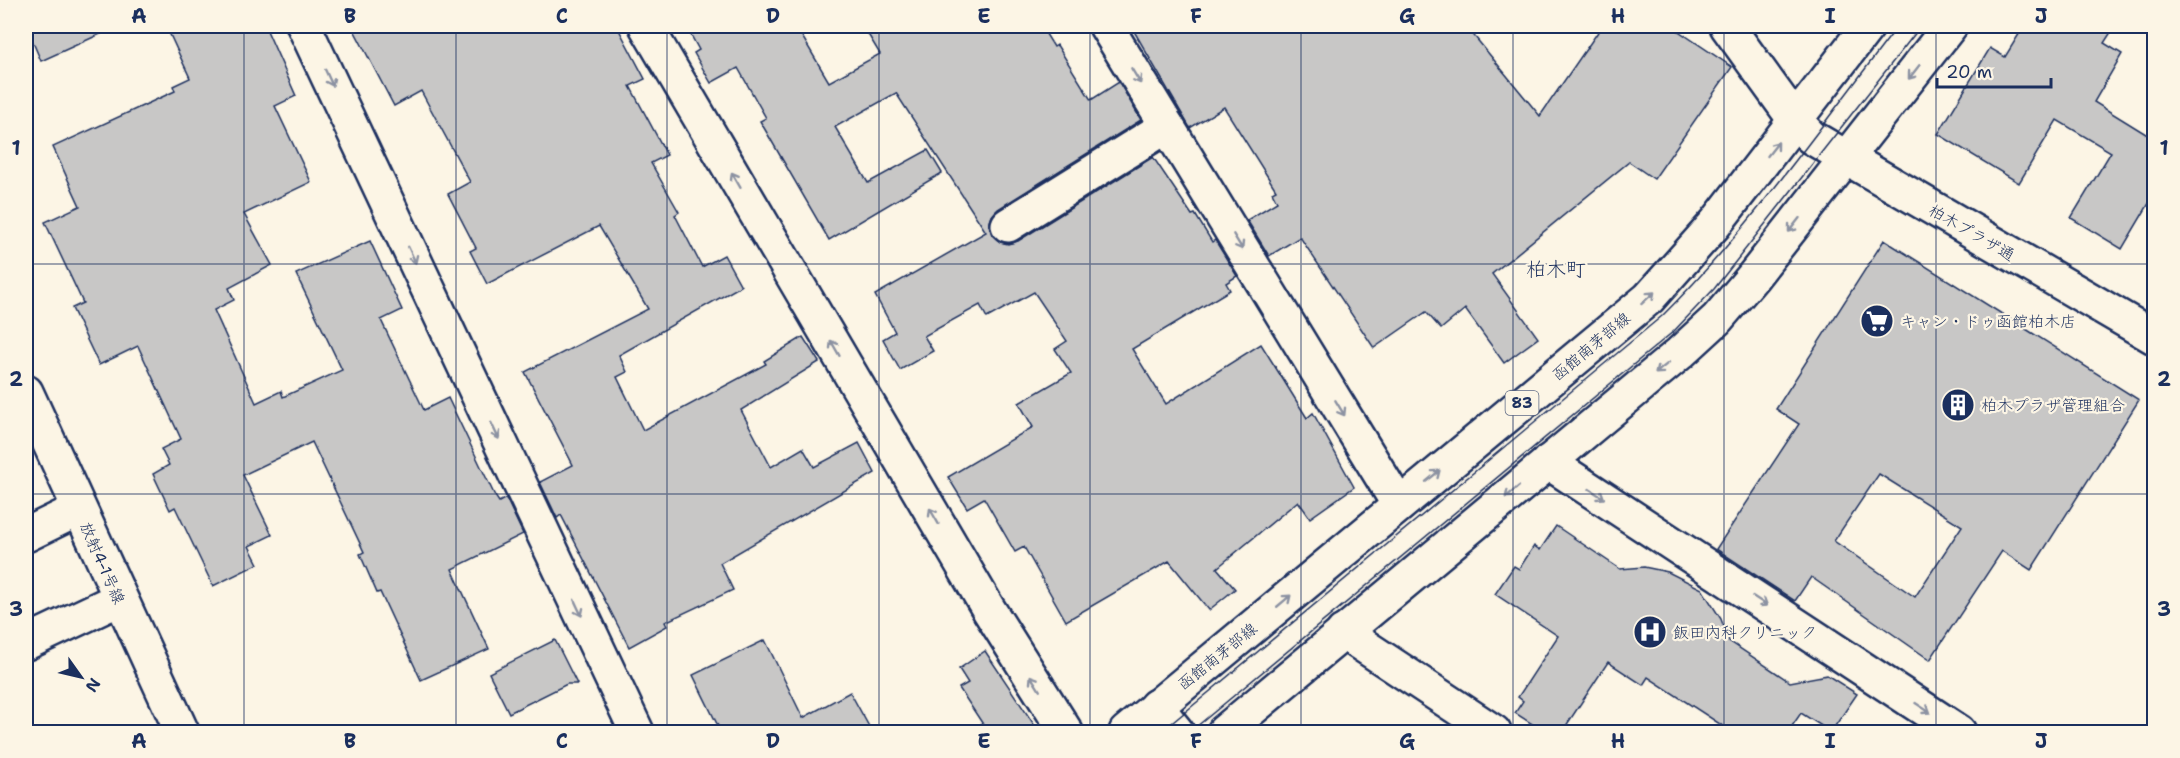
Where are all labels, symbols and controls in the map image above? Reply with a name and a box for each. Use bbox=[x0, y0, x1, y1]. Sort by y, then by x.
text: A bbox=[131, 3, 147, 29]
text: B bbox=[344, 3, 356, 29]
text: C bbox=[556, 3, 568, 29]
text: D bbox=[766, 3, 780, 29]
text: E bbox=[977, 3, 991, 29]
text: F bbox=[1190, 3, 1202, 29]
text: G bbox=[1399, 3, 1415, 29]
text: H bbox=[1611, 3, 1625, 29]
text: I bbox=[1824, 3, 1836, 29]
text: J bbox=[2035, 3, 2048, 29]
scale bar bbox=[1937, 51, 2051, 89]
text: 20 m bbox=[1946, 60, 1992, 84]
one-way arrow bbox=[1908, 63, 1921, 79]
one-way arrow bbox=[1131, 67, 1143, 84]
one-way arrow bbox=[323, 69, 335, 87]
text: 1 bbox=[11, 135, 21, 161]
text: 1 bbox=[2159, 135, 2169, 161]
one-way arrow bbox=[1766, 141, 1779, 157]
one-way arrow bbox=[729, 172, 741, 189]
street label: 柏木プラザ通 bbox=[1925, 199, 2019, 266]
one-way arrow bbox=[1787, 217, 1800, 233]
one-way arrow bbox=[1232, 233, 1244, 250]
one-way arrow bbox=[406, 245, 418, 263]
district label: 柏木町 bbox=[1526, 256, 1586, 282]
one-way arrow bbox=[1640, 291, 1655, 305]
supermarket icon: キャン・ドゥ函館柏木店 bbox=[1859, 303, 1895, 339]
street label: 函館南茅部線 bbox=[1548, 307, 1635, 385]
place label: キャン・ドゥ函館柏木店 bbox=[1900, 311, 2076, 332]
one-way arrow bbox=[828, 340, 840, 357]
one-way arrow bbox=[1655, 361, 1670, 375]
text: 2 bbox=[9, 366, 23, 392]
text: 2 bbox=[2157, 366, 2171, 392]
building icon: 柏木プラザ管理組合 bbox=[1940, 387, 1976, 423]
road number: 83 bbox=[1506, 391, 1538, 415]
place label: 柏木プラザ管理組合 bbox=[1981, 395, 2125, 416]
one-way arrow bbox=[1334, 399, 1346, 416]
one-way arrow bbox=[489, 422, 501, 440]
one-way arrow bbox=[1425, 470, 1441, 483]
one-way arrow bbox=[1505, 485, 1520, 499]
one-way arrow bbox=[1588, 488, 1605, 500]
one-way arrow bbox=[927, 508, 939, 525]
street label: 放射4-1号線 bbox=[75, 519, 130, 607]
one-way arrow bbox=[1276, 595, 1292, 608]
one-way arrow bbox=[1751, 595, 1767, 607]
text: 3 bbox=[9, 596, 23, 622]
text: 3 bbox=[2157, 596, 2171, 622]
one-way arrow bbox=[573, 598, 584, 616]
hospital icon: 飯田內科クリニック bbox=[1632, 614, 1668, 650]
street label: 函館南茅部線 bbox=[1173, 618, 1261, 695]
place label: 飯田內科クリニック bbox=[1673, 622, 1817, 643]
north arrow bbox=[51, 647, 111, 707]
text: N bbox=[81, 674, 105, 696]
one-way arrow bbox=[1028, 675, 1040, 692]
one-way arrow bbox=[1914, 702, 1930, 714]
text: A bbox=[131, 728, 147, 754]
text: B bbox=[344, 728, 356, 754]
text: C bbox=[556, 728, 568, 754]
text: D bbox=[766, 728, 780, 754]
text: E bbox=[977, 728, 991, 754]
text: F bbox=[1190, 728, 1202, 754]
text: G bbox=[1399, 728, 1415, 754]
text: H bbox=[1611, 728, 1625, 754]
text: I bbox=[1824, 728, 1836, 754]
text: J bbox=[2035, 728, 2048, 754]

